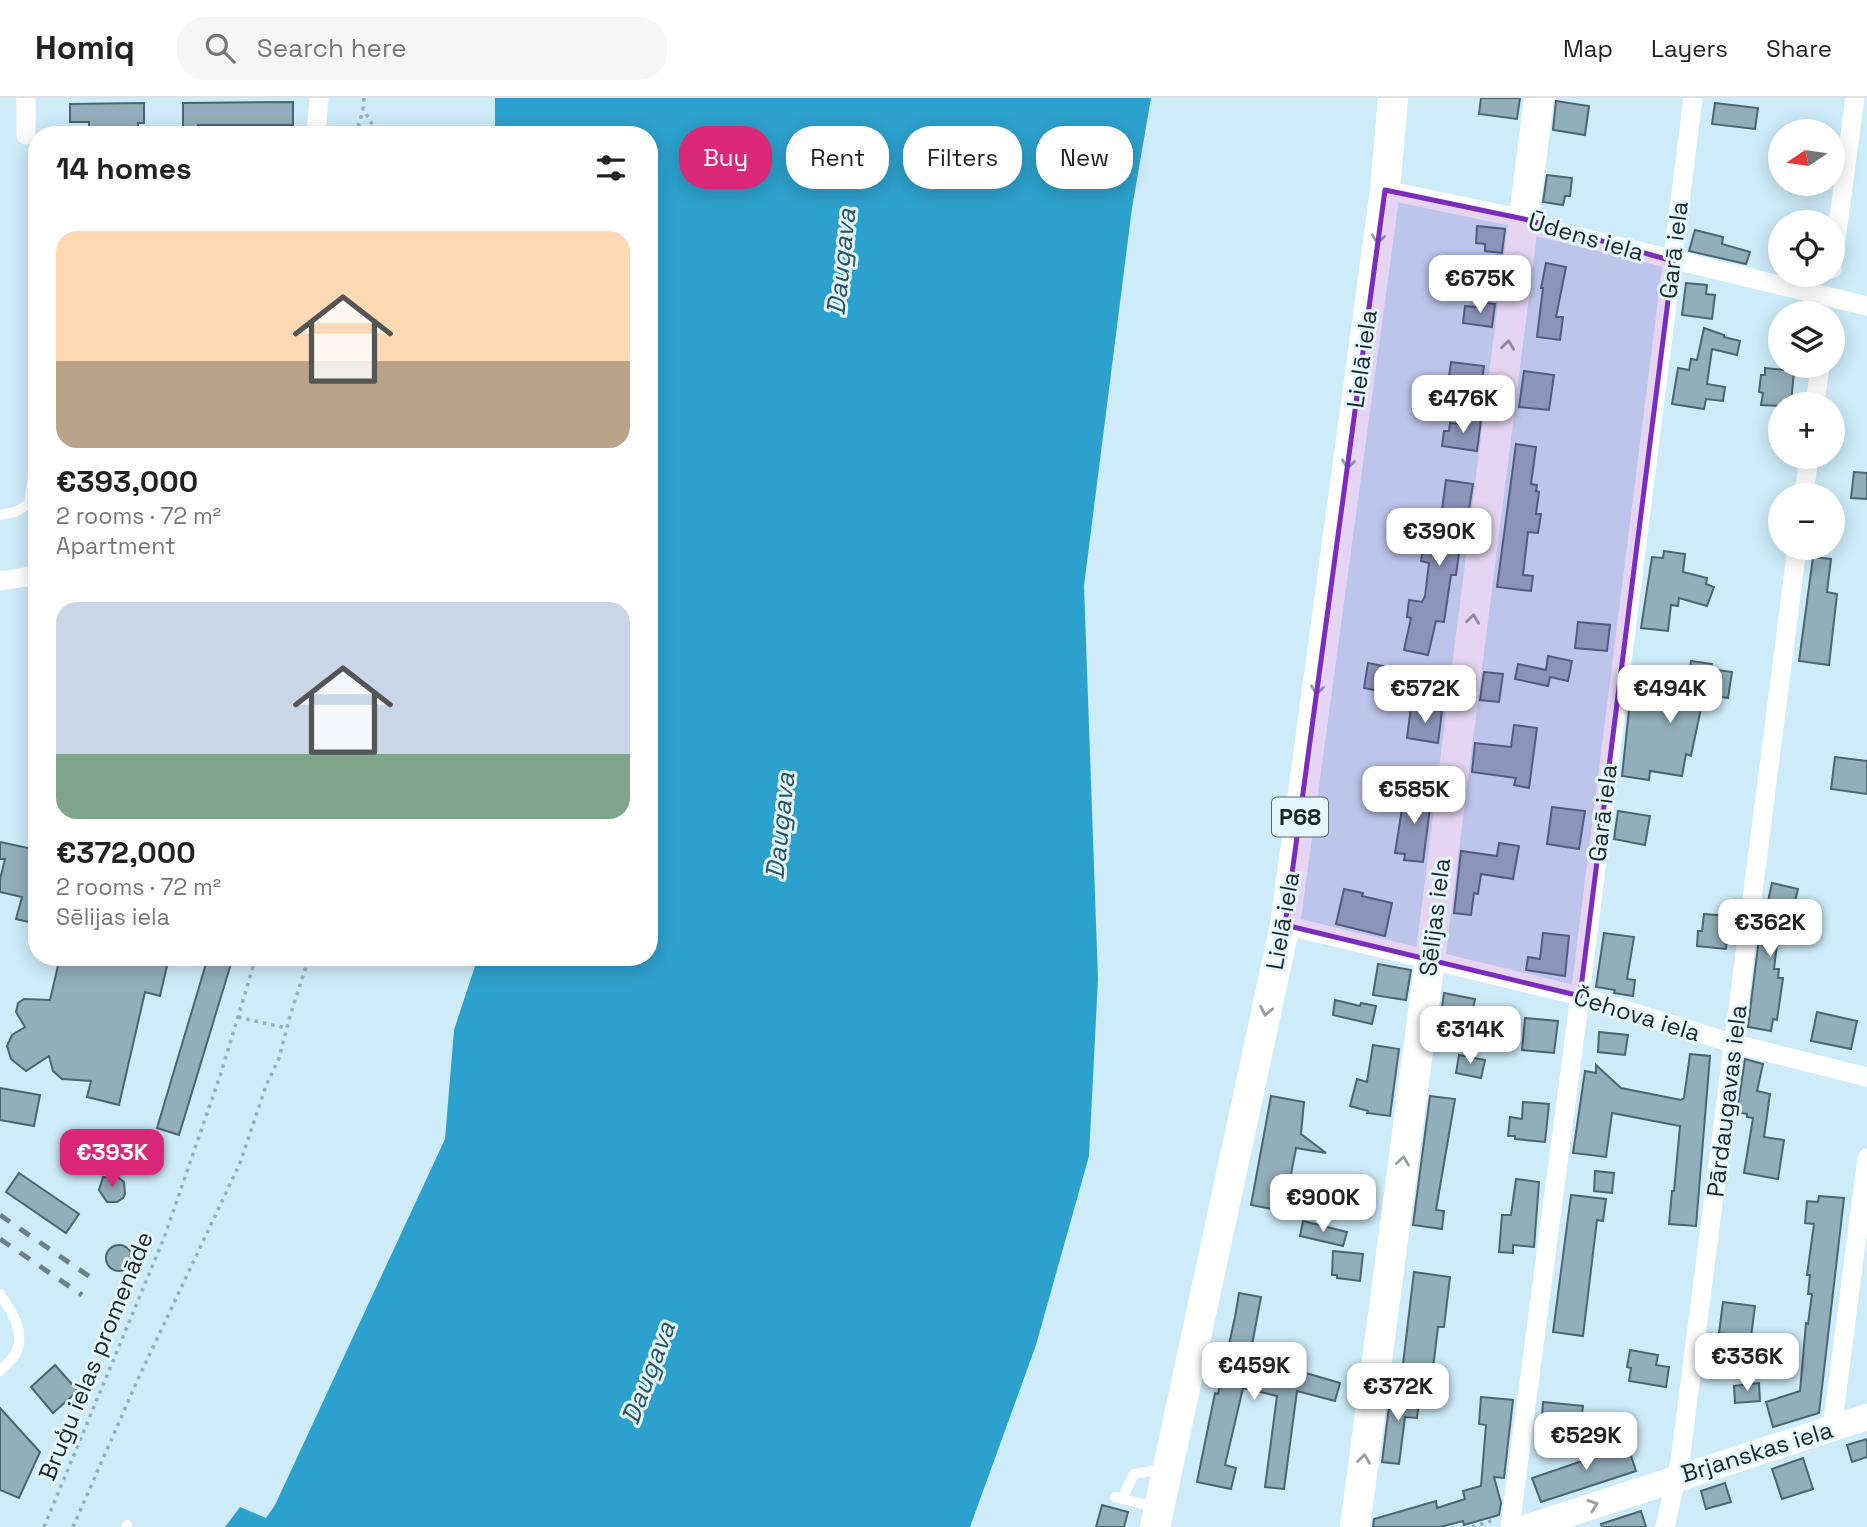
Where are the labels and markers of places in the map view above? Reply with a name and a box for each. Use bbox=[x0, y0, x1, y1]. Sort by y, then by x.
pin: €675K bbox=[1431, 256, 1529, 315]
pin: €476K bbox=[1414, 376, 1512, 435]
pin: €390K bbox=[1390, 508, 1488, 568]
pin: €572K bbox=[1376, 666, 1474, 725]
pin: €494K bbox=[1621, 666, 1719, 725]
pin: €585K bbox=[1365, 766, 1463, 826]
pin: €362K bbox=[1721, 900, 1819, 959]
pin: €314K bbox=[1421, 1006, 1519, 1066]
pin: €393K bbox=[63, 1130, 161, 1189]
pin: €900K bbox=[1274, 1174, 1372, 1234]
pin: €336K bbox=[1698, 1334, 1796, 1393]
pin: €459K bbox=[1205, 1342, 1303, 1402]
pin: €372K bbox=[1349, 1364, 1447, 1423]
pin: €529K bbox=[1537, 1412, 1635, 1472]

